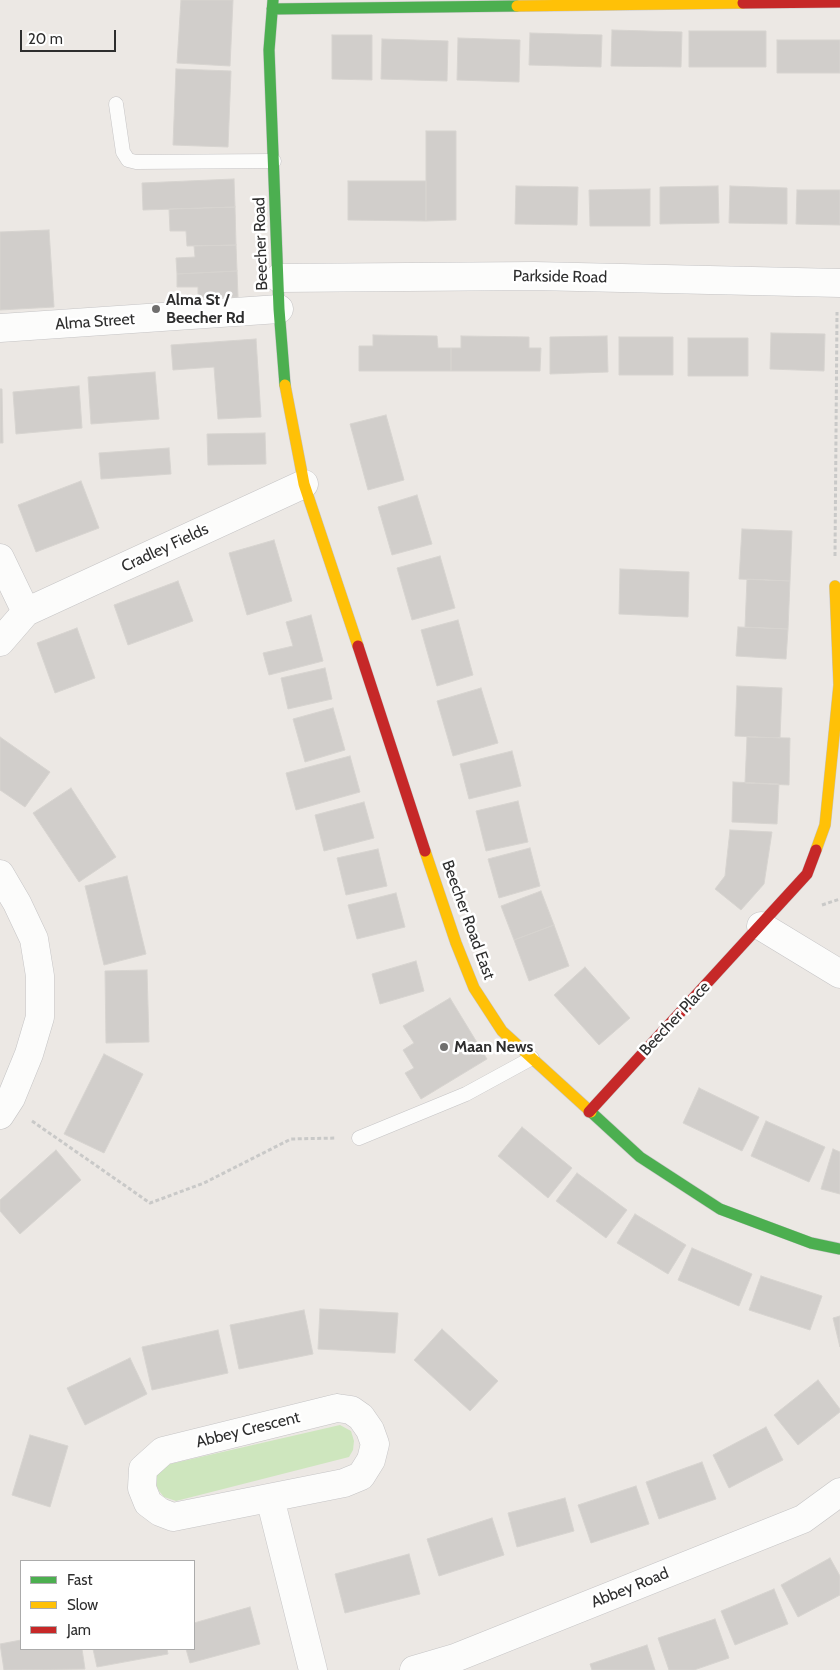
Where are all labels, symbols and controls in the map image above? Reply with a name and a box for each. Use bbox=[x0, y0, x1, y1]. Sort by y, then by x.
scale bar bbox=[22, 20, 119, 52]
text: 20 m bbox=[28, 30, 63, 48]
street label: Beecher Road bbox=[250, 197, 272, 291]
street label: Parkside Road bbox=[513, 267, 607, 287]
place label: Alma St / Beecher Rd bbox=[166, 290, 245, 328]
marker: Alma St / Beecher Rd bbox=[150, 303, 162, 315]
street label: Alma Street bbox=[54, 310, 136, 334]
street label: Cradley Fields bbox=[118, 519, 212, 577]
street label: Beecher Road East bbox=[438, 858, 498, 982]
street label: Beecher Place bbox=[636, 978, 714, 1060]
place label: Maan News bbox=[454, 1037, 533, 1057]
marker: Maan News bbox=[438, 1041, 450, 1053]
street label: Abbey Crescent bbox=[194, 1408, 302, 1452]
legend bbox=[20, 1560, 195, 1650]
street label: Abbey Road bbox=[588, 1564, 672, 1612]
text: Fast bbox=[67, 1571, 92, 1589]
text: Slow bbox=[67, 1596, 98, 1614]
text: Jam bbox=[67, 1621, 91, 1639]

